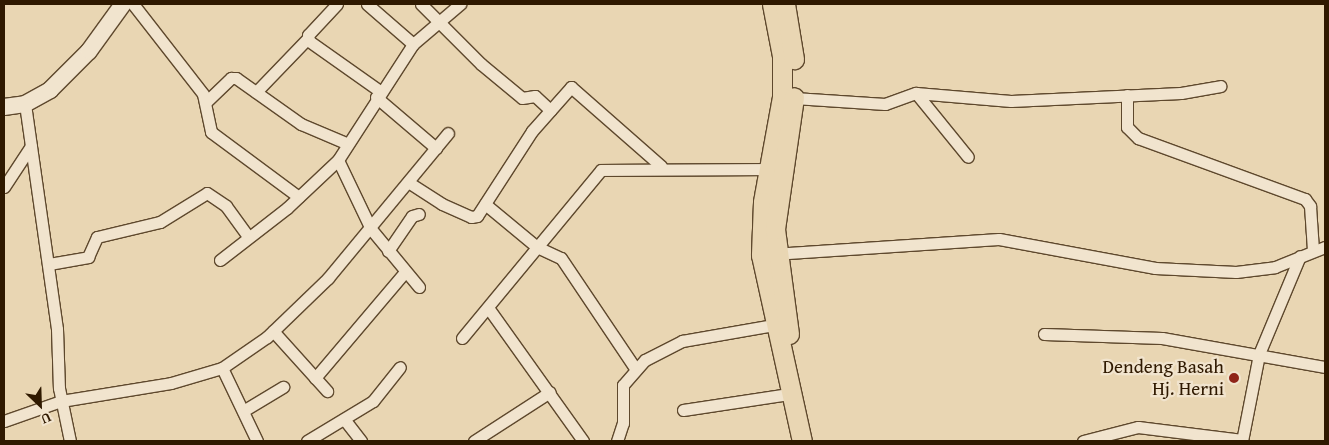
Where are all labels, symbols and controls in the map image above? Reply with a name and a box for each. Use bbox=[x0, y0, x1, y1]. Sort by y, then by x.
place label: Dendeng Basah Hj. Herni bbox=[1103, 356, 1224, 400]
marker: Dendeng Basah Hj. Herni bbox=[1228, 372, 1240, 384]
north arrow bbox=[15, 380, 65, 430]
text: U bbox=[38, 408, 54, 430]

